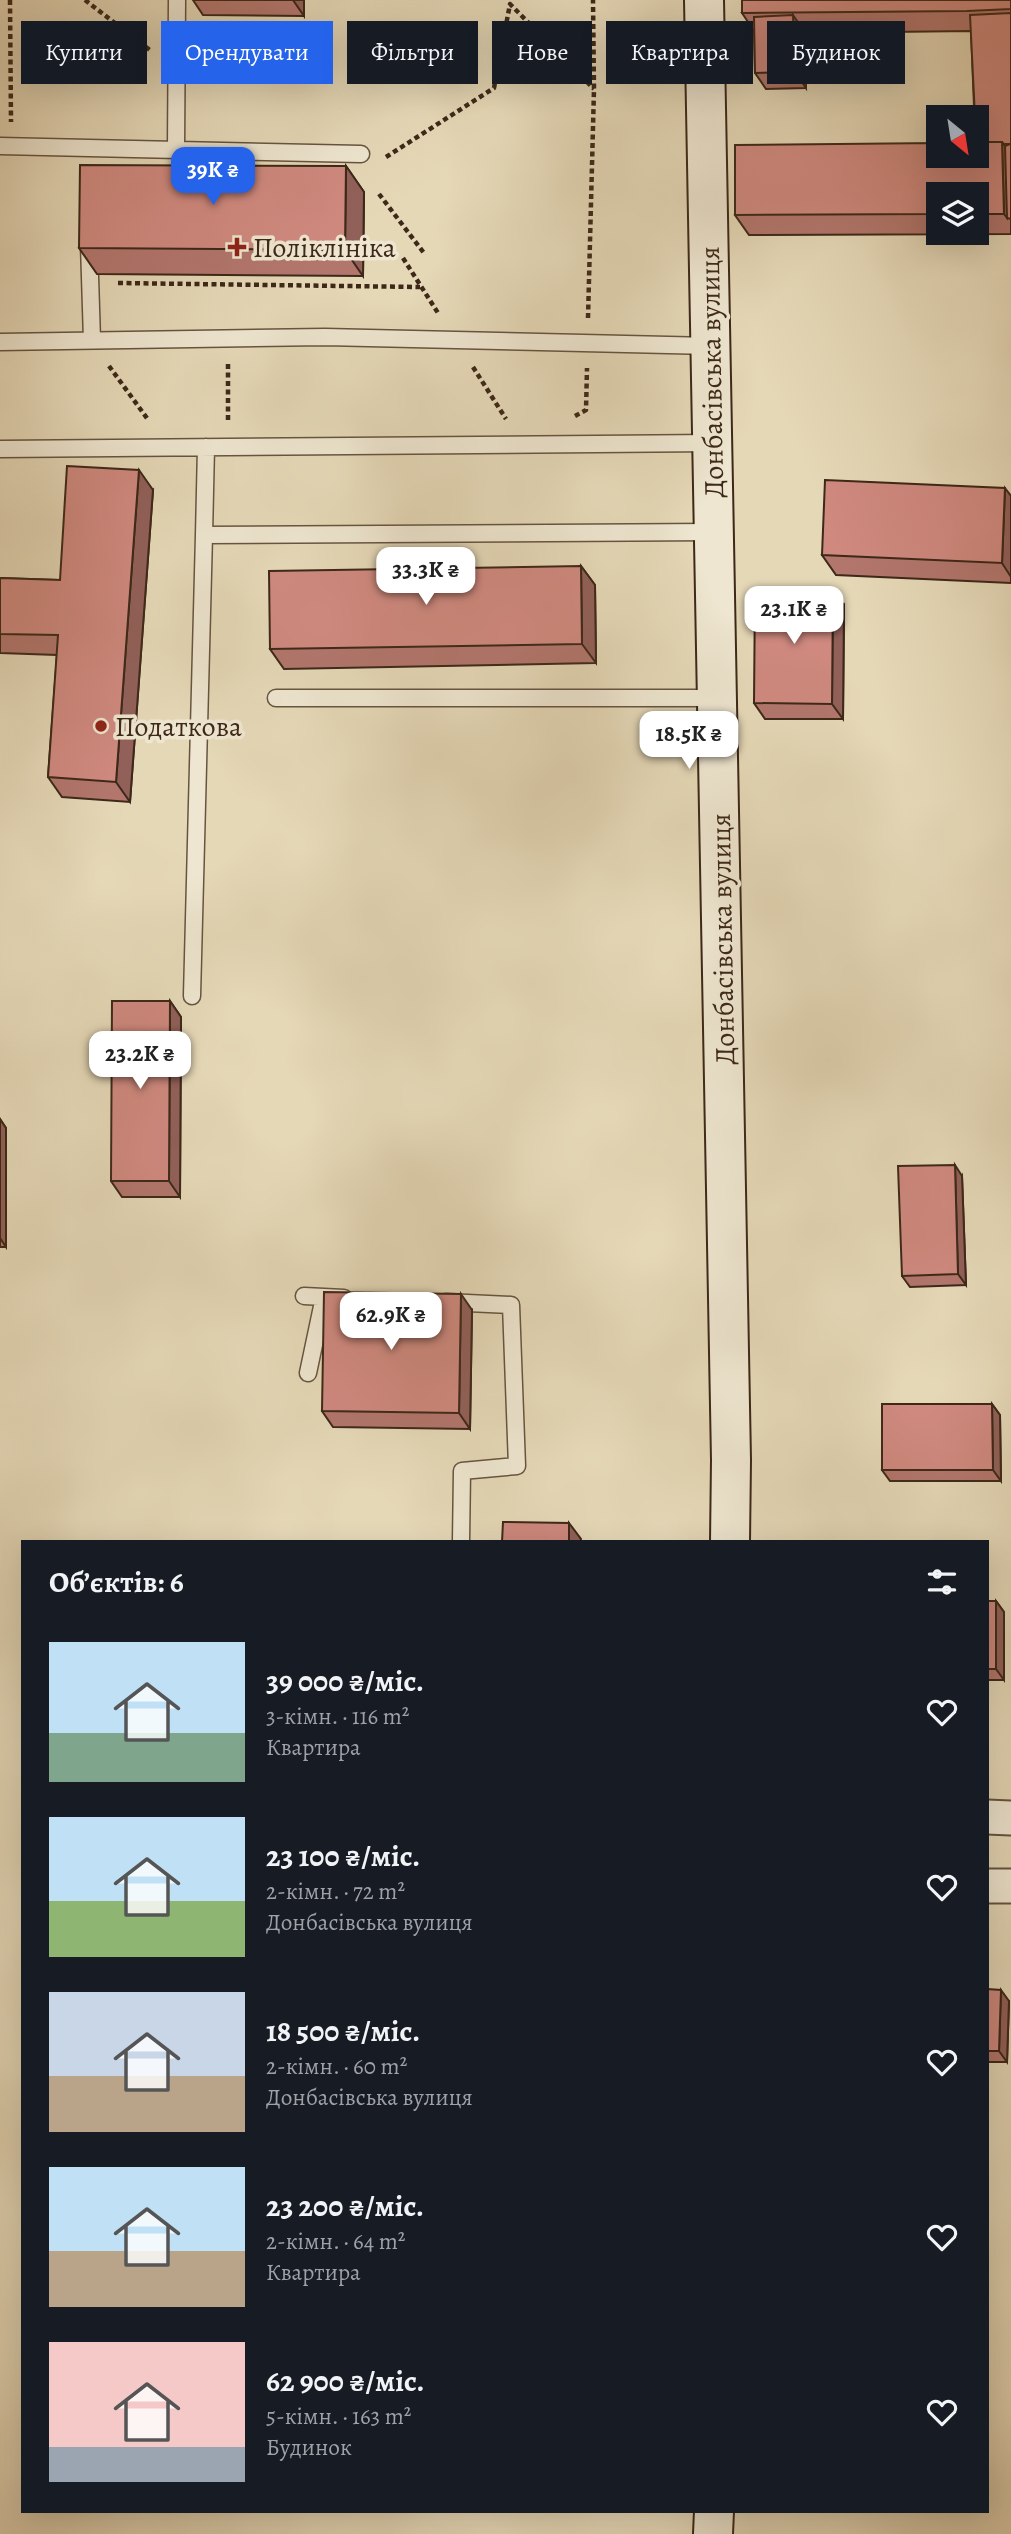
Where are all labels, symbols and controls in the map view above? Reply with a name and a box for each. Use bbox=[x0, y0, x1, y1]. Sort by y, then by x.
chip: Купити bbox=[21, 21, 147, 84]
chip: Орендувати bbox=[161, 21, 333, 84]
chip: Фільтри bbox=[347, 21, 478, 84]
chip: Нове bbox=[492, 21, 592, 84]
chip: Квартира bbox=[606, 21, 753, 84]
chip: Будинок bbox=[767, 21, 905, 84]
north arrow bbox=[926, 105, 989, 168]
map controls bbox=[926, 105, 989, 245]
pin: 39K ₴ bbox=[164, 148, 262, 207]
text: 39K ₴ bbox=[187, 154, 239, 185]
button: layers bbox=[926, 182, 989, 245]
place label: Поліклініка bbox=[253, 229, 396, 267]
marker: Поліклініка bbox=[227, 237, 247, 257]
street label: Донбасівська вулиця bbox=[691, 246, 733, 498]
pin: 33.3K ₴ bbox=[361, 548, 491, 607]
text: 33.3K ₴ bbox=[392, 554, 460, 585]
pin: 23.1K ₴ bbox=[729, 586, 859, 646]
text: 23.1K ₴ bbox=[760, 593, 828, 624]
place label: Податкова bbox=[115, 708, 242, 746]
pin: 18.5K ₴ bbox=[624, 712, 754, 771]
marker: Податкова bbox=[93, 718, 109, 734]
text: 18.5K ₴ bbox=[656, 718, 722, 749]
street label: Донбасівська вулиця bbox=[702, 813, 744, 1065]
pin: 23.2K ₴ bbox=[75, 1032, 205, 1091]
text: 23.2K ₴ bbox=[105, 1038, 175, 1069]
pin: 62.9K ₴ bbox=[326, 1292, 456, 1352]
text: 62.9K ₴ bbox=[356, 1299, 426, 1330]
text: Об’єктів: 6 bbox=[49, 1562, 184, 1602]
icon: filters bbox=[923, 1563, 961, 1601]
text: 39 000 ₴/міс. bbox=[266, 1661, 424, 1701]
icon: home bbox=[105, 1670, 189, 1754]
icon: heart bbox=[923, 1693, 961, 1731]
text: 3-кімн. · 116 m² bbox=[266, 1701, 409, 1732]
text: Квартира bbox=[266, 1732, 361, 1763]
text: 23 100 ₴/міс. bbox=[266, 1836, 420, 1876]
icon: home bbox=[105, 1845, 189, 1929]
icon: heart bbox=[923, 1868, 961, 1906]
text: 2-кімн. · 72 m² bbox=[266, 1876, 405, 1907]
text: Донбасівська вулиця bbox=[266, 1907, 473, 1938]
text: 18 500 ₴/міс. bbox=[266, 2011, 420, 2051]
icon: home bbox=[105, 2020, 189, 2104]
icon: heart bbox=[923, 2043, 961, 2081]
text: 2-кімн. · 60 m² bbox=[266, 2051, 407, 2082]
text: Донбасівська вулиця bbox=[266, 2082, 473, 2113]
text: 23 200 ₴/міс. bbox=[266, 2186, 424, 2226]
icon: home bbox=[105, 2195, 189, 2279]
icon: heart bbox=[923, 2218, 961, 2256]
text: 2-кімн. · 64 m² bbox=[266, 2226, 405, 2257]
text: Квартира bbox=[266, 2257, 361, 2288]
text: 62 900 ₴/міс. bbox=[266, 2361, 425, 2401]
icon: home bbox=[105, 2370, 189, 2454]
icon: heart bbox=[923, 2393, 961, 2431]
text: 5-кімн. · 163 m² bbox=[266, 2401, 411, 2432]
text: Будинок bbox=[266, 2432, 352, 2463]

